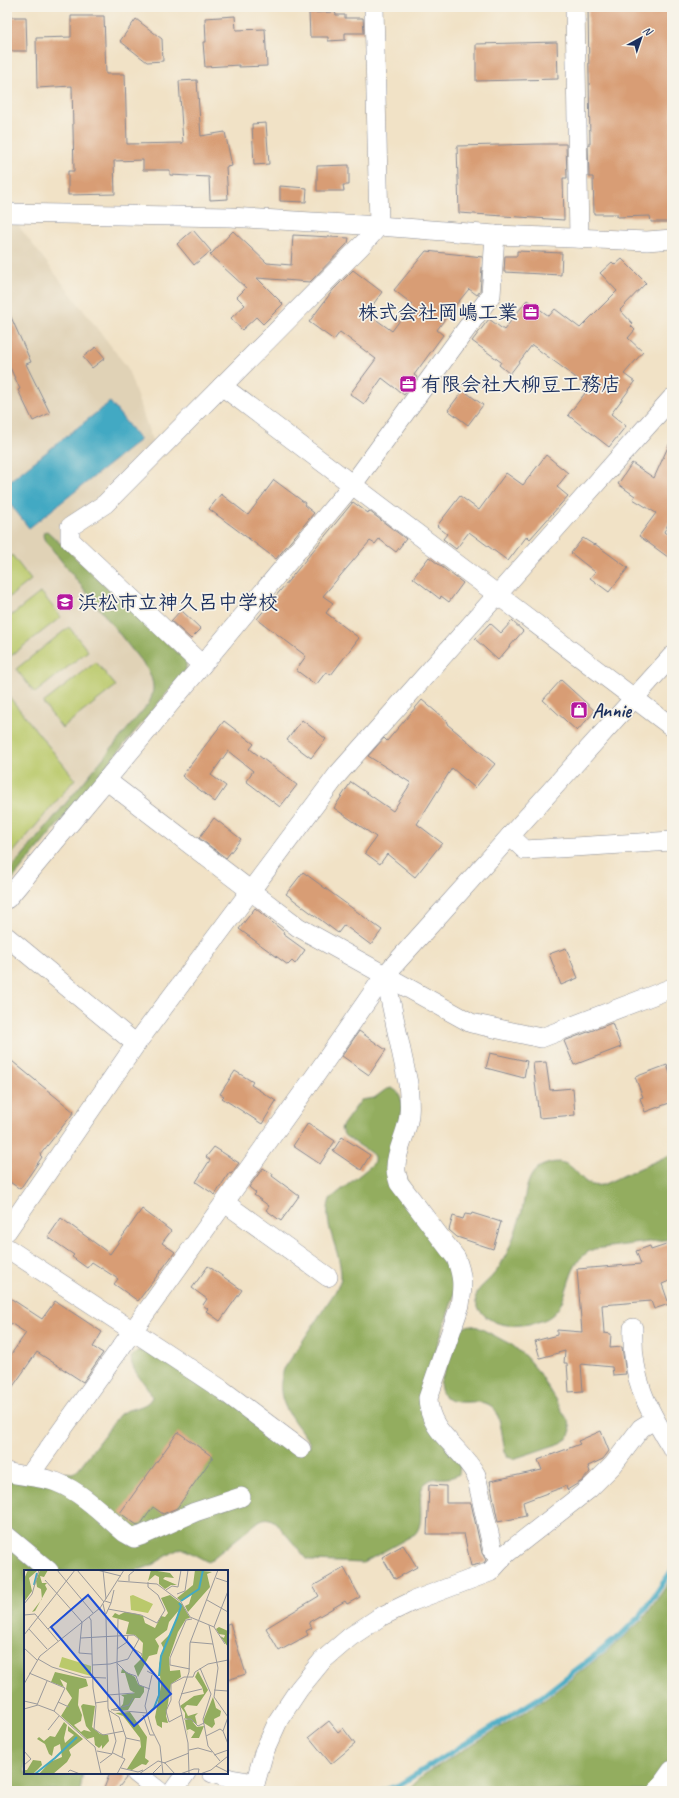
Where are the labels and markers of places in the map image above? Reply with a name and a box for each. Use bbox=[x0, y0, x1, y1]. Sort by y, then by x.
place label: 株式会社岡嶋工業 bbox=[358, 300, 518, 325]
office icon: 株式会社岡嶋工業 bbox=[521, 302, 541, 322]
place label: 有限会社大柳豆工務店 bbox=[421, 372, 621, 397]
office icon: 有限会社大柳豆工務店 bbox=[398, 374, 418, 394]
place label: 浜松市立神久呂中学校 bbox=[78, 590, 278, 615]
school or university icon: 浜松市立神久呂中学校 bbox=[55, 592, 75, 612]
place label: Annie bbox=[592, 698, 632, 723]
shop icon: Annie bbox=[569, 700, 589, 720]

